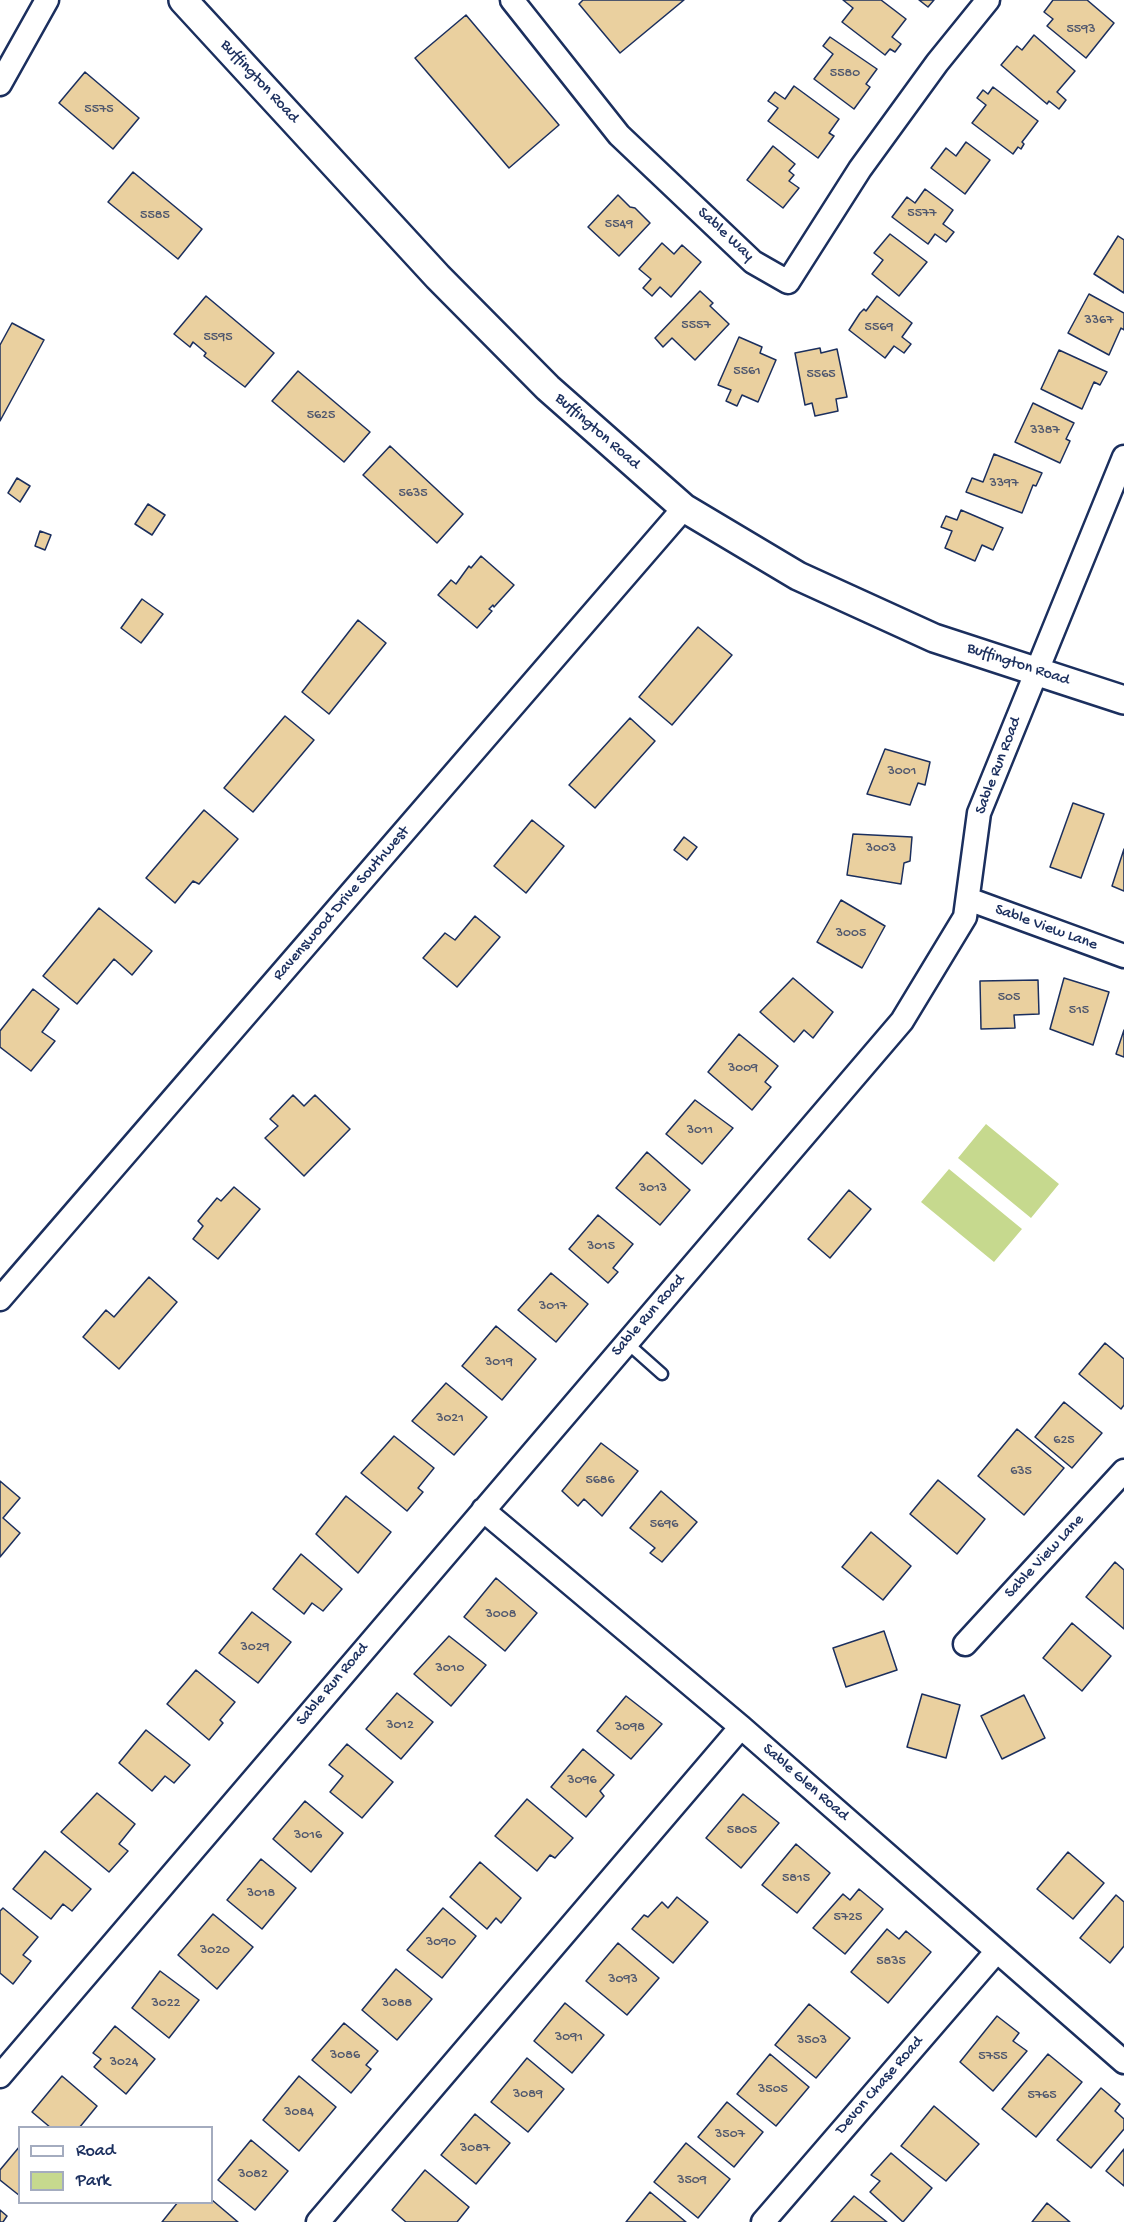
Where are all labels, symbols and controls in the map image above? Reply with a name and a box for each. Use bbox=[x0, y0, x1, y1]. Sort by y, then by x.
house number: 5593 bbox=[1066, 22, 1096, 38]
street label: Buffington Road bbox=[216, 36, 302, 128]
house number: 5580 bbox=[830, 66, 860, 82]
house number: 5575 bbox=[84, 102, 114, 118]
street label: Sable Way bbox=[693, 204, 757, 266]
house number: 5577 bbox=[907, 206, 937, 222]
house number: 5585 bbox=[140, 208, 170, 224]
house number: 5549 bbox=[605, 217, 633, 233]
house number: 3367 bbox=[1085, 313, 1113, 329]
house number: 5557 bbox=[681, 318, 711, 334]
house number: 5569 bbox=[865, 320, 893, 336]
house number: 5595 bbox=[203, 330, 233, 346]
house number: 5561 bbox=[733, 364, 761, 380]
house number: 5565 bbox=[806, 367, 836, 383]
street label: Buffington Road bbox=[550, 390, 644, 474]
house number: 5625 bbox=[307, 408, 335, 424]
house number: 3387 bbox=[1030, 423, 1060, 439]
house number: 3397 bbox=[990, 476, 1018, 492]
house number: 5635 bbox=[398, 486, 428, 502]
street label: Buffington Road bbox=[964, 639, 1072, 691]
street label: Sable Run Road bbox=[972, 715, 1026, 817]
house number: 3001 bbox=[888, 764, 916, 780]
street label: Ravenswood Drive Southwest bbox=[270, 823, 414, 985]
house number: 3003 bbox=[866, 841, 896, 857]
street label: Sable View Lane bbox=[992, 901, 1100, 955]
house number: 3005 bbox=[836, 926, 866, 942]
house number: 505 bbox=[998, 990, 1020, 1006]
house number: 515 bbox=[1069, 1003, 1089, 1019]
house number: 3009 bbox=[728, 1061, 758, 1077]
house number: 3011 bbox=[687, 1123, 713, 1139]
house number: 3013 bbox=[639, 1181, 667, 1197]
house number: 3015 bbox=[587, 1239, 615, 1255]
street label: Sable Run Road bbox=[608, 1271, 690, 1361]
house number: 3017 bbox=[539, 1299, 567, 1315]
house number: 3019 bbox=[485, 1355, 513, 1371]
house number: 3021 bbox=[436, 1411, 464, 1427]
house number: 625 bbox=[1053, 1433, 1075, 1449]
house number: 635 bbox=[1010, 1464, 1032, 1480]
house number: 5686 bbox=[585, 1473, 615, 1489]
street label: Sable View Lane bbox=[1001, 1511, 1089, 1603]
house number: 5696 bbox=[650, 1517, 678, 1533]
house number: 3008 bbox=[486, 1607, 516, 1623]
house number: 3029 bbox=[240, 1640, 270, 1656]
street label: Sable Run Road bbox=[293, 1640, 373, 1730]
house number: 3010 bbox=[436, 1661, 464, 1677]
house number: 3012 bbox=[386, 1718, 414, 1734]
house number: 3098 bbox=[615, 1720, 645, 1736]
street label: Sable Glen Road bbox=[758, 1740, 852, 1826]
house number: 3096 bbox=[567, 1773, 597, 1789]
house number: 5805 bbox=[727, 1823, 757, 1839]
house number: 3016 bbox=[294, 1828, 322, 1844]
house number: 5815 bbox=[782, 1871, 810, 1887]
house number: 3018 bbox=[247, 1886, 275, 1902]
house number: 5725 bbox=[834, 1910, 862, 1926]
house number: 3090 bbox=[426, 1935, 456, 1951]
house number: 3020 bbox=[200, 1943, 230, 1959]
house number: 5835 bbox=[876, 1954, 906, 1970]
house number: 3093 bbox=[608, 1972, 638, 1988]
house number: 3022 bbox=[152, 1996, 180, 2012]
house number: 3088 bbox=[382, 1996, 412, 2012]
house number: 3091 bbox=[555, 2030, 583, 2046]
house number: 3503 bbox=[797, 2033, 827, 2049]
street label: Devon Chase Road bbox=[832, 2033, 928, 2139]
house number: 3086 bbox=[330, 2048, 360, 2064]
house number: 5755 bbox=[978, 2049, 1008, 2065]
house number: 3024 bbox=[110, 2055, 138, 2071]
house number: 3505 bbox=[758, 2082, 788, 2098]
house number: 3089 bbox=[513, 2087, 543, 2103]
house number: 5765 bbox=[1027, 2088, 1057, 2104]
house number: 3084 bbox=[284, 2105, 314, 2121]
legend bbox=[18, 2126, 213, 2204]
house number: 3507 bbox=[715, 2127, 745, 2143]
text: Road bbox=[76, 2141, 115, 2162]
house number: 3087 bbox=[460, 2141, 490, 2157]
house number: 3082 bbox=[238, 2167, 268, 2183]
text: Park bbox=[76, 2171, 110, 2192]
house number: 3509 bbox=[677, 2173, 707, 2189]

